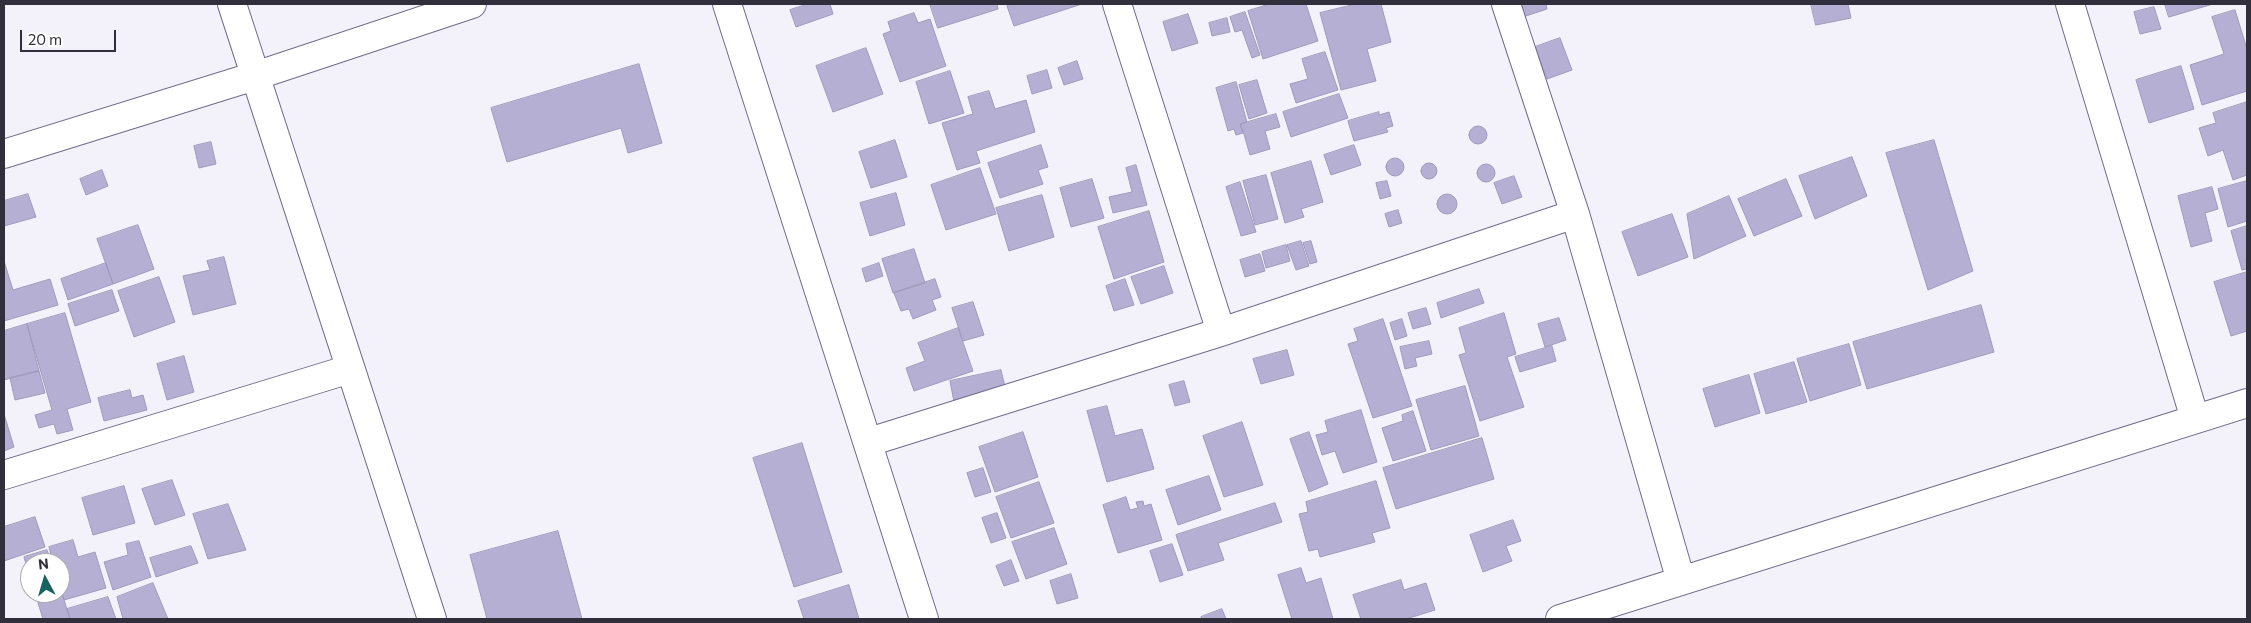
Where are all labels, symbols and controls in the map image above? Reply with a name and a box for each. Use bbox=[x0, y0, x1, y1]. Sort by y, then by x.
scale bar bbox=[22, 20, 119, 52]
text: 20 m bbox=[28, 30, 62, 48]
north arrow bbox=[20, 553, 70, 603]
text: N bbox=[37, 555, 50, 573]

